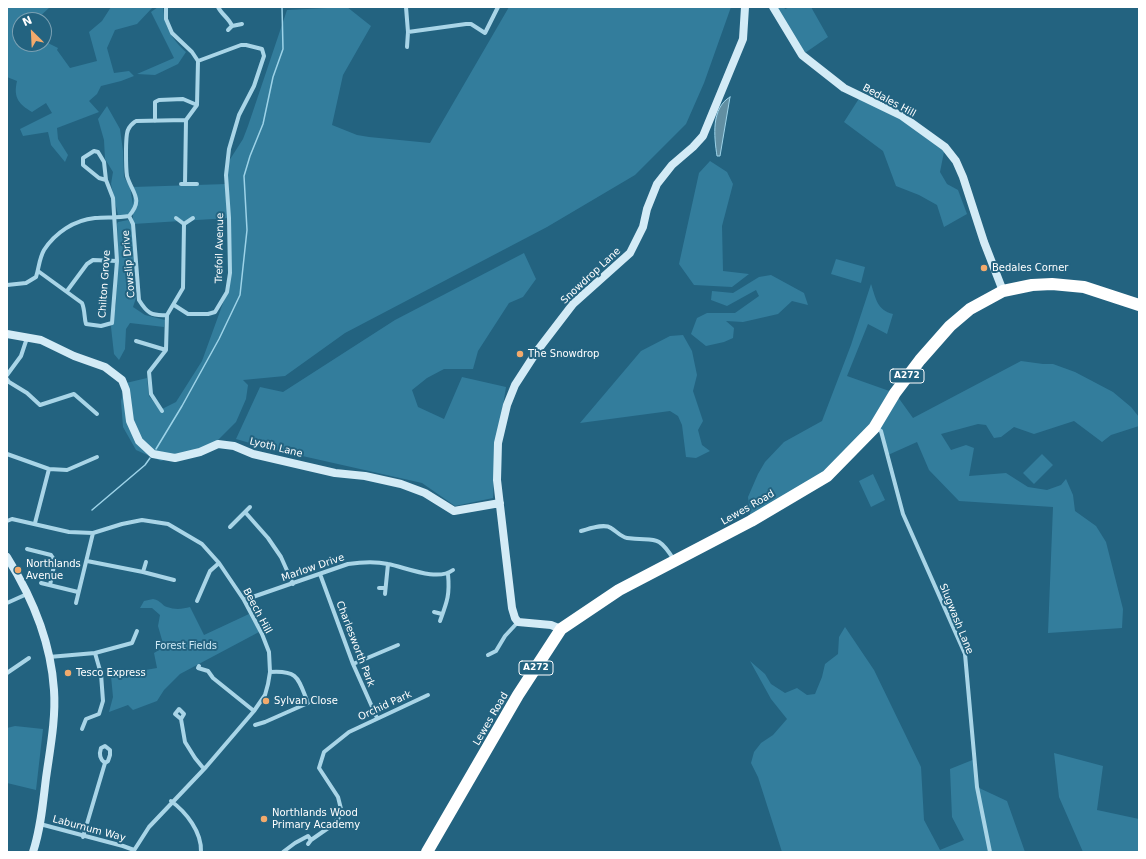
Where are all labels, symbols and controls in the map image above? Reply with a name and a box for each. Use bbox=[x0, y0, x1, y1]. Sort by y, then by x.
north arrow bbox=[12, 12, 52, 52]
text: N bbox=[20, 14, 34, 29]
street label: Bedales Hill bbox=[860, 82, 918, 120]
street label: Trefoil Avenue bbox=[213, 213, 227, 283]
street label: Cowslip Drive bbox=[120, 229, 138, 299]
street label: Snowdrop Lane bbox=[559, 245, 623, 307]
street label: Chilton Grove bbox=[97, 250, 113, 318]
place label: Bedales Corner bbox=[992, 262, 1068, 274]
marker: Bedales Corner bbox=[979, 263, 989, 273]
place label: The Snowdrop bbox=[528, 348, 599, 360]
marker: The Snowdrop bbox=[515, 349, 525, 359]
road number: A272 bbox=[890, 369, 924, 383]
street label: Lyoth Lane bbox=[248, 436, 304, 460]
street label: Lewes Road bbox=[719, 488, 777, 528]
street label: Marlow Drive bbox=[280, 552, 346, 584]
place label: Northlands Avenue bbox=[26, 558, 81, 582]
marker: Northlands Avenue bbox=[13, 565, 23, 575]
street label: Slugwash Lane bbox=[936, 582, 976, 656]
street label: Beech Hill bbox=[240, 586, 274, 636]
street label: Charlesworth Park bbox=[333, 599, 377, 689]
park label: Forest Fields bbox=[155, 640, 217, 652]
road number: A272 bbox=[519, 661, 553, 675]
place label: Tesco Express bbox=[76, 667, 146, 679]
marker: Tesco Express bbox=[63, 668, 73, 678]
street label: Orchid Park bbox=[356, 688, 414, 724]
street label: Lewes Road bbox=[471, 690, 511, 748]
place label: Sylvan Close bbox=[274, 695, 338, 707]
marker: Sylvan Close bbox=[261, 696, 271, 706]
place label: Northlands Wood Primary Academy bbox=[272, 807, 360, 830]
street label: Laburnum Way bbox=[51, 813, 127, 845]
marker: Northlands Wood Primary Academy bbox=[259, 814, 269, 824]

